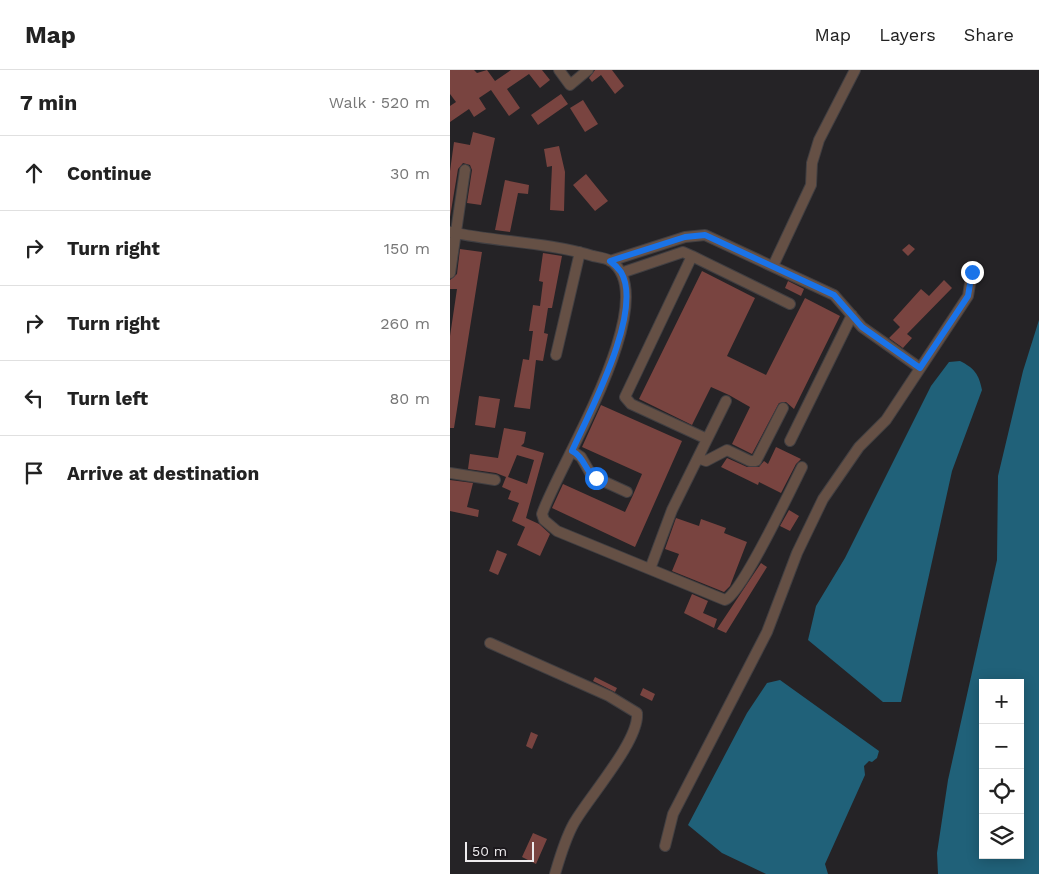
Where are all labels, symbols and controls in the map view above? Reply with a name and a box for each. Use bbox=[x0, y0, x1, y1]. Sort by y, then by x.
text: Map bbox=[25, 21, 76, 49]
text: Map bbox=[814, 24, 851, 45]
text: Layers bbox=[879, 24, 936, 45]
text: Share bbox=[964, 24, 1014, 45]
text: 7 min bbox=[20, 90, 77, 115]
text: Walk · 520 m bbox=[329, 93, 430, 112]
icon: ahead bbox=[20, 159, 48, 187]
text: Continue bbox=[67, 162, 151, 185]
text: 30 m bbox=[390, 164, 430, 183]
icon: right bbox=[20, 234, 48, 262]
text: Turn right bbox=[67, 237, 160, 260]
text: 150 m bbox=[384, 239, 430, 258]
route end bbox=[961, 261, 984, 284]
icon: right bbox=[20, 309, 48, 337]
text: Turn right bbox=[67, 312, 160, 335]
text: 260 m bbox=[380, 314, 430, 333]
icon: left bbox=[20, 384, 48, 412]
text: Turn left bbox=[67, 387, 148, 410]
text: 80 m bbox=[389, 389, 430, 408]
icon: arrive bbox=[20, 459, 48, 487]
text: Arrive at destination bbox=[67, 462, 259, 485]
route start bbox=[585, 467, 608, 490]
map controls bbox=[979, 679, 1024, 859]
button: + bbox=[979, 679, 1024, 724]
button: − bbox=[979, 724, 1024, 769]
button: locate bbox=[979, 769, 1024, 814]
button: layers bbox=[979, 814, 1024, 859]
scale bar bbox=[465, 839, 534, 862]
text: 50 m bbox=[472, 843, 507, 859]

